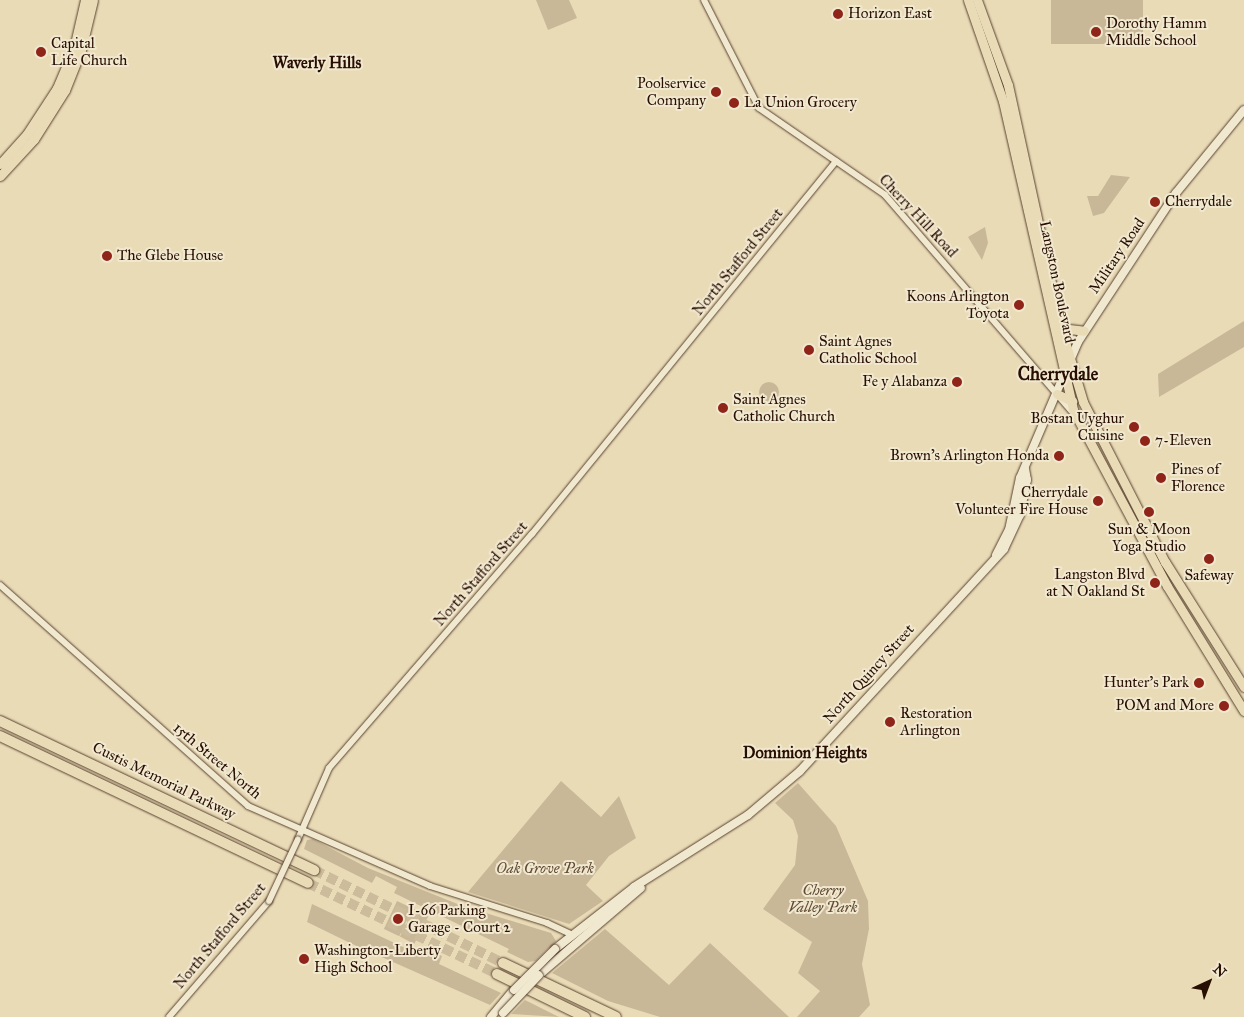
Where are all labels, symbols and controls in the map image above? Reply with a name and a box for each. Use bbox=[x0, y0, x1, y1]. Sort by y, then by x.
place label: Horizon East bbox=[848, 5, 932, 23]
marker: Horizon East bbox=[832, 8, 844, 20]
place label: Dorothy Hamm Middle School bbox=[1106, 14, 1207, 49]
marker: Dorothy Hamm Middle School bbox=[1090, 26, 1102, 38]
place label: Capital Life Church bbox=[51, 34, 127, 69]
marker: Capital Life Church bbox=[35, 46, 47, 58]
district label: Waverly Hills bbox=[273, 53, 361, 73]
place label: Poolservice Company bbox=[637, 74, 706, 109]
marker: Poolservice Company bbox=[710, 86, 722, 98]
place label: La Union Grocery bbox=[744, 94, 857, 112]
marker: La Union Grocery bbox=[728, 97, 740, 109]
street label: Cherry Hill Road bbox=[875, 171, 961, 261]
place label: Cherrydale bbox=[1165, 193, 1232, 211]
marker: Cherrydale bbox=[1149, 196, 1161, 208]
street label: North Stafford Street bbox=[689, 205, 787, 319]
street label: Military Road bbox=[1085, 215, 1149, 297]
street label: Langston Boulevard bbox=[1035, 219, 1079, 345]
place label: The Glebe House bbox=[117, 247, 223, 265]
marker: The Glebe House bbox=[101, 250, 113, 262]
place label: Koons Arlington Toyota bbox=[906, 287, 1009, 322]
marker: Koons Arlington Toyota bbox=[1013, 299, 1025, 311]
place label: Saint Agnes Catholic School bbox=[819, 332, 917, 367]
marker: Saint Agnes Catholic School bbox=[803, 344, 815, 356]
district label: Cherrydale bbox=[1018, 363, 1098, 385]
place label: Fe y Alabanza bbox=[862, 373, 947, 391]
marker: Fe y Alabanza bbox=[951, 376, 963, 388]
place label: Saint Agnes Catholic Church bbox=[733, 390, 835, 425]
marker: Saint Agnes Catholic Church bbox=[717, 402, 729, 414]
place label: Bostan Uyghur Cuisine bbox=[1030, 409, 1124, 444]
marker: Bostan Uyghur Cuisine bbox=[1128, 421, 1140, 433]
place label: 7-Eleven bbox=[1155, 432, 1211, 450]
marker: 7-Eleven bbox=[1139, 435, 1151, 447]
place label: Brown's Arlington Honda bbox=[890, 447, 1049, 465]
marker: Brown's Arlington Honda bbox=[1053, 450, 1065, 462]
place label: Pines of Florence bbox=[1171, 460, 1225, 495]
marker: Pines of Florence bbox=[1155, 472, 1167, 484]
place label: Cherrydale Volunteer Fire House bbox=[955, 483, 1088, 518]
marker: Cherrydale Volunteer Fire House bbox=[1092, 495, 1104, 507]
marker: Sun & Moon Yoga Studio bbox=[1143, 506, 1155, 518]
street label: North Stafford Street bbox=[431, 518, 531, 630]
place label: Sun & Moon Yoga Studio bbox=[1108, 520, 1190, 555]
marker: Safeway bbox=[1203, 553, 1215, 565]
place label: Langston Blvd at N Oakland St bbox=[1046, 565, 1145, 600]
place label: Safeway bbox=[1184, 567, 1234, 585]
marker: Langston Blvd at N Oakland St bbox=[1149, 577, 1161, 589]
street label: North Quincy Street bbox=[820, 621, 918, 727]
place label: Hunter’s Park bbox=[1103, 674, 1189, 692]
marker: Hunter’s Park bbox=[1193, 677, 1205, 689]
place label: POM and More bbox=[1116, 697, 1214, 715]
marker: POM and More bbox=[1218, 700, 1230, 712]
place label: Restoration Arlington bbox=[900, 704, 972, 739]
marker: Restoration Arlington bbox=[884, 716, 896, 728]
street label: 15th Street North bbox=[169, 719, 265, 803]
street label: Custis Memorial Parkway bbox=[89, 738, 239, 824]
district label: Dominion Heights bbox=[743, 743, 867, 763]
park label: Oak Grove Park bbox=[496, 860, 594, 878]
street label: North Stafford Street bbox=[170, 879, 270, 993]
park label: Cherry Valley Park bbox=[788, 881, 858, 916]
place label: I-66 Parking Garage - Court 2 bbox=[408, 901, 511, 936]
marker: I-66 Parking Garage - Court 2 bbox=[392, 913, 404, 925]
place label: Washington-Liberty High School bbox=[314, 941, 441, 976]
marker: Washington-Liberty High School bbox=[298, 953, 310, 965]
north arrow bbox=[1184, 957, 1234, 1007]
text: N bbox=[1209, 960, 1230, 981]

